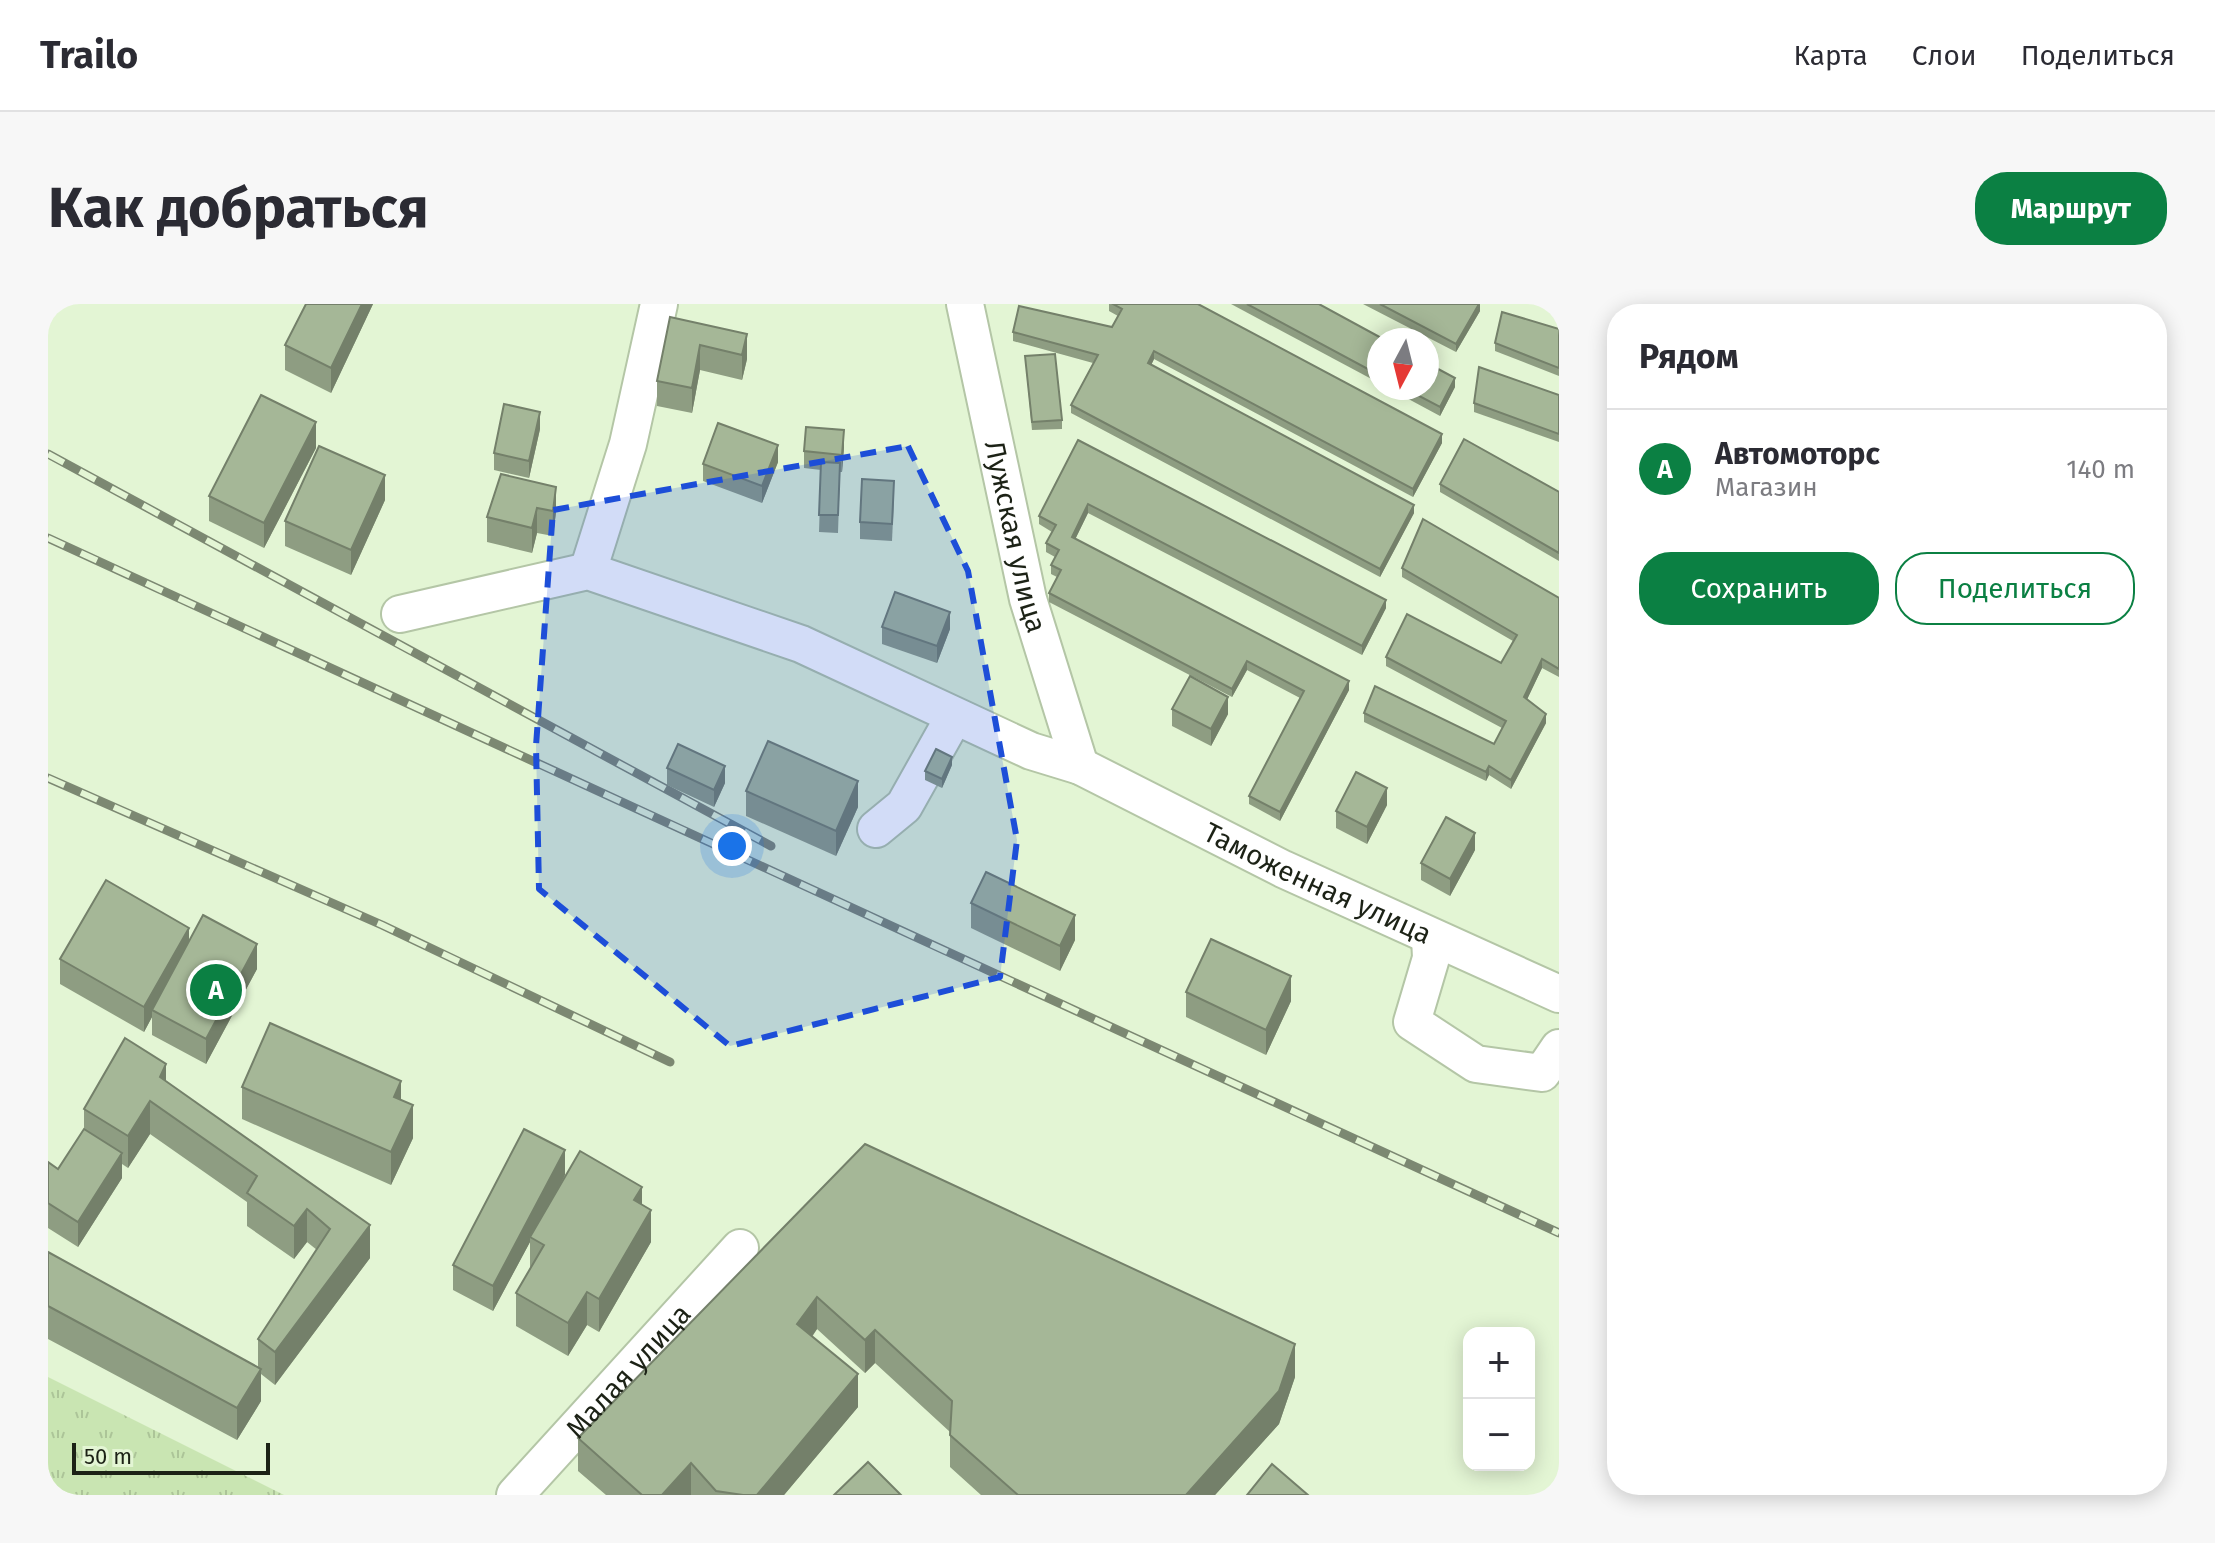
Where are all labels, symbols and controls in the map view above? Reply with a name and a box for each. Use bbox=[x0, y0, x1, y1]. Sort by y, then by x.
text: Trailo bbox=[40, 32, 138, 78]
text: Карта bbox=[1793, 39, 1868, 72]
text: Слои bbox=[1912, 39, 1977, 72]
text: Поделиться bbox=[2021, 39, 2175, 72]
button: Маршрут bbox=[1975, 172, 2167, 245]
text: Как добраться bbox=[48, 175, 429, 242]
north arrow bbox=[1367, 328, 1439, 400]
text: Рядом bbox=[1639, 336, 1738, 377]
text: Автомоторс bbox=[1715, 436, 1880, 472]
street label: Лужская улица bbox=[978, 438, 1054, 637]
text: A bbox=[1657, 454, 1673, 485]
text: 140 m bbox=[2066, 454, 2135, 485]
text: Магазин bbox=[1715, 472, 1818, 503]
button: Сохранить bbox=[1639, 552, 1879, 625]
button: Поделиться bbox=[1895, 552, 2135, 625]
street label: Таможенная улица bbox=[1198, 815, 1437, 951]
your location bbox=[712, 826, 752, 866]
pin: A bbox=[190, 960, 242, 1020]
street label: Малая улица bbox=[559, 1297, 697, 1444]
map controls bbox=[1463, 1327, 1535, 1471]
button: + bbox=[1463, 1327, 1535, 1399]
button: − bbox=[1463, 1399, 1535, 1471]
scale bar bbox=[72, 1439, 270, 1475]
text: 50 m bbox=[84, 1443, 132, 1470]

